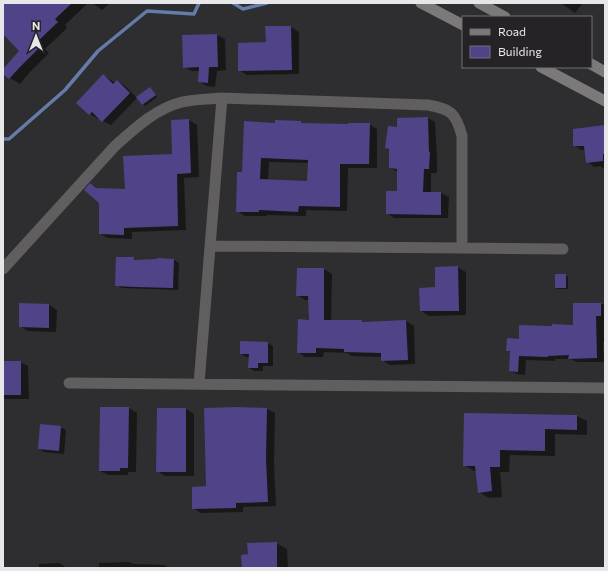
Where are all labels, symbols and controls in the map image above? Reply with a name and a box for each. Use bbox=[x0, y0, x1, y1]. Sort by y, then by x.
north arrow bbox=[16, 16, 56, 56]
legend bbox=[462, 16, 592, 68]
text: N bbox=[32, 19, 40, 32]
text: Road bbox=[498, 24, 526, 38]
text: Building bbox=[498, 44, 542, 58]

